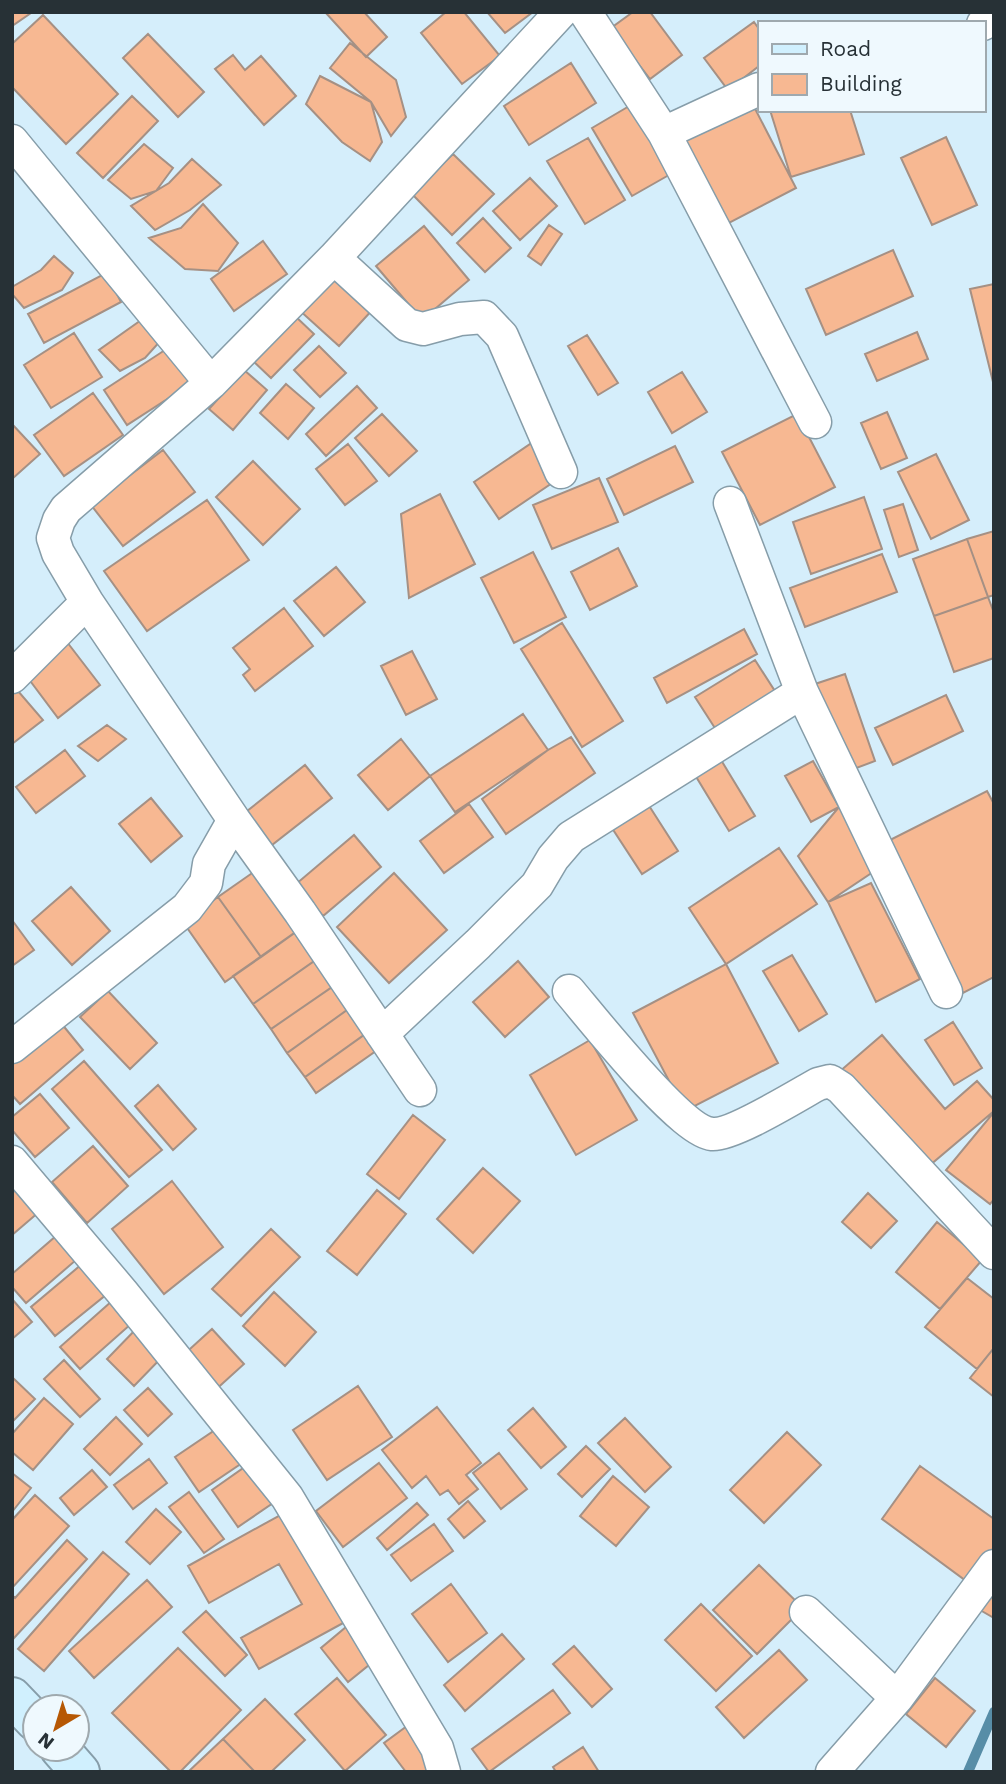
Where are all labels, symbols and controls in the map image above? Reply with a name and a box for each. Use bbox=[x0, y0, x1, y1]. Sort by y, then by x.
legend bbox=[758, 21, 985, 112]
text: Road bbox=[820, 36, 871, 61]
text: Building bbox=[820, 71, 902, 96]
north arrow bbox=[21, 1693, 91, 1763]
text: N bbox=[33, 1728, 58, 1754]

